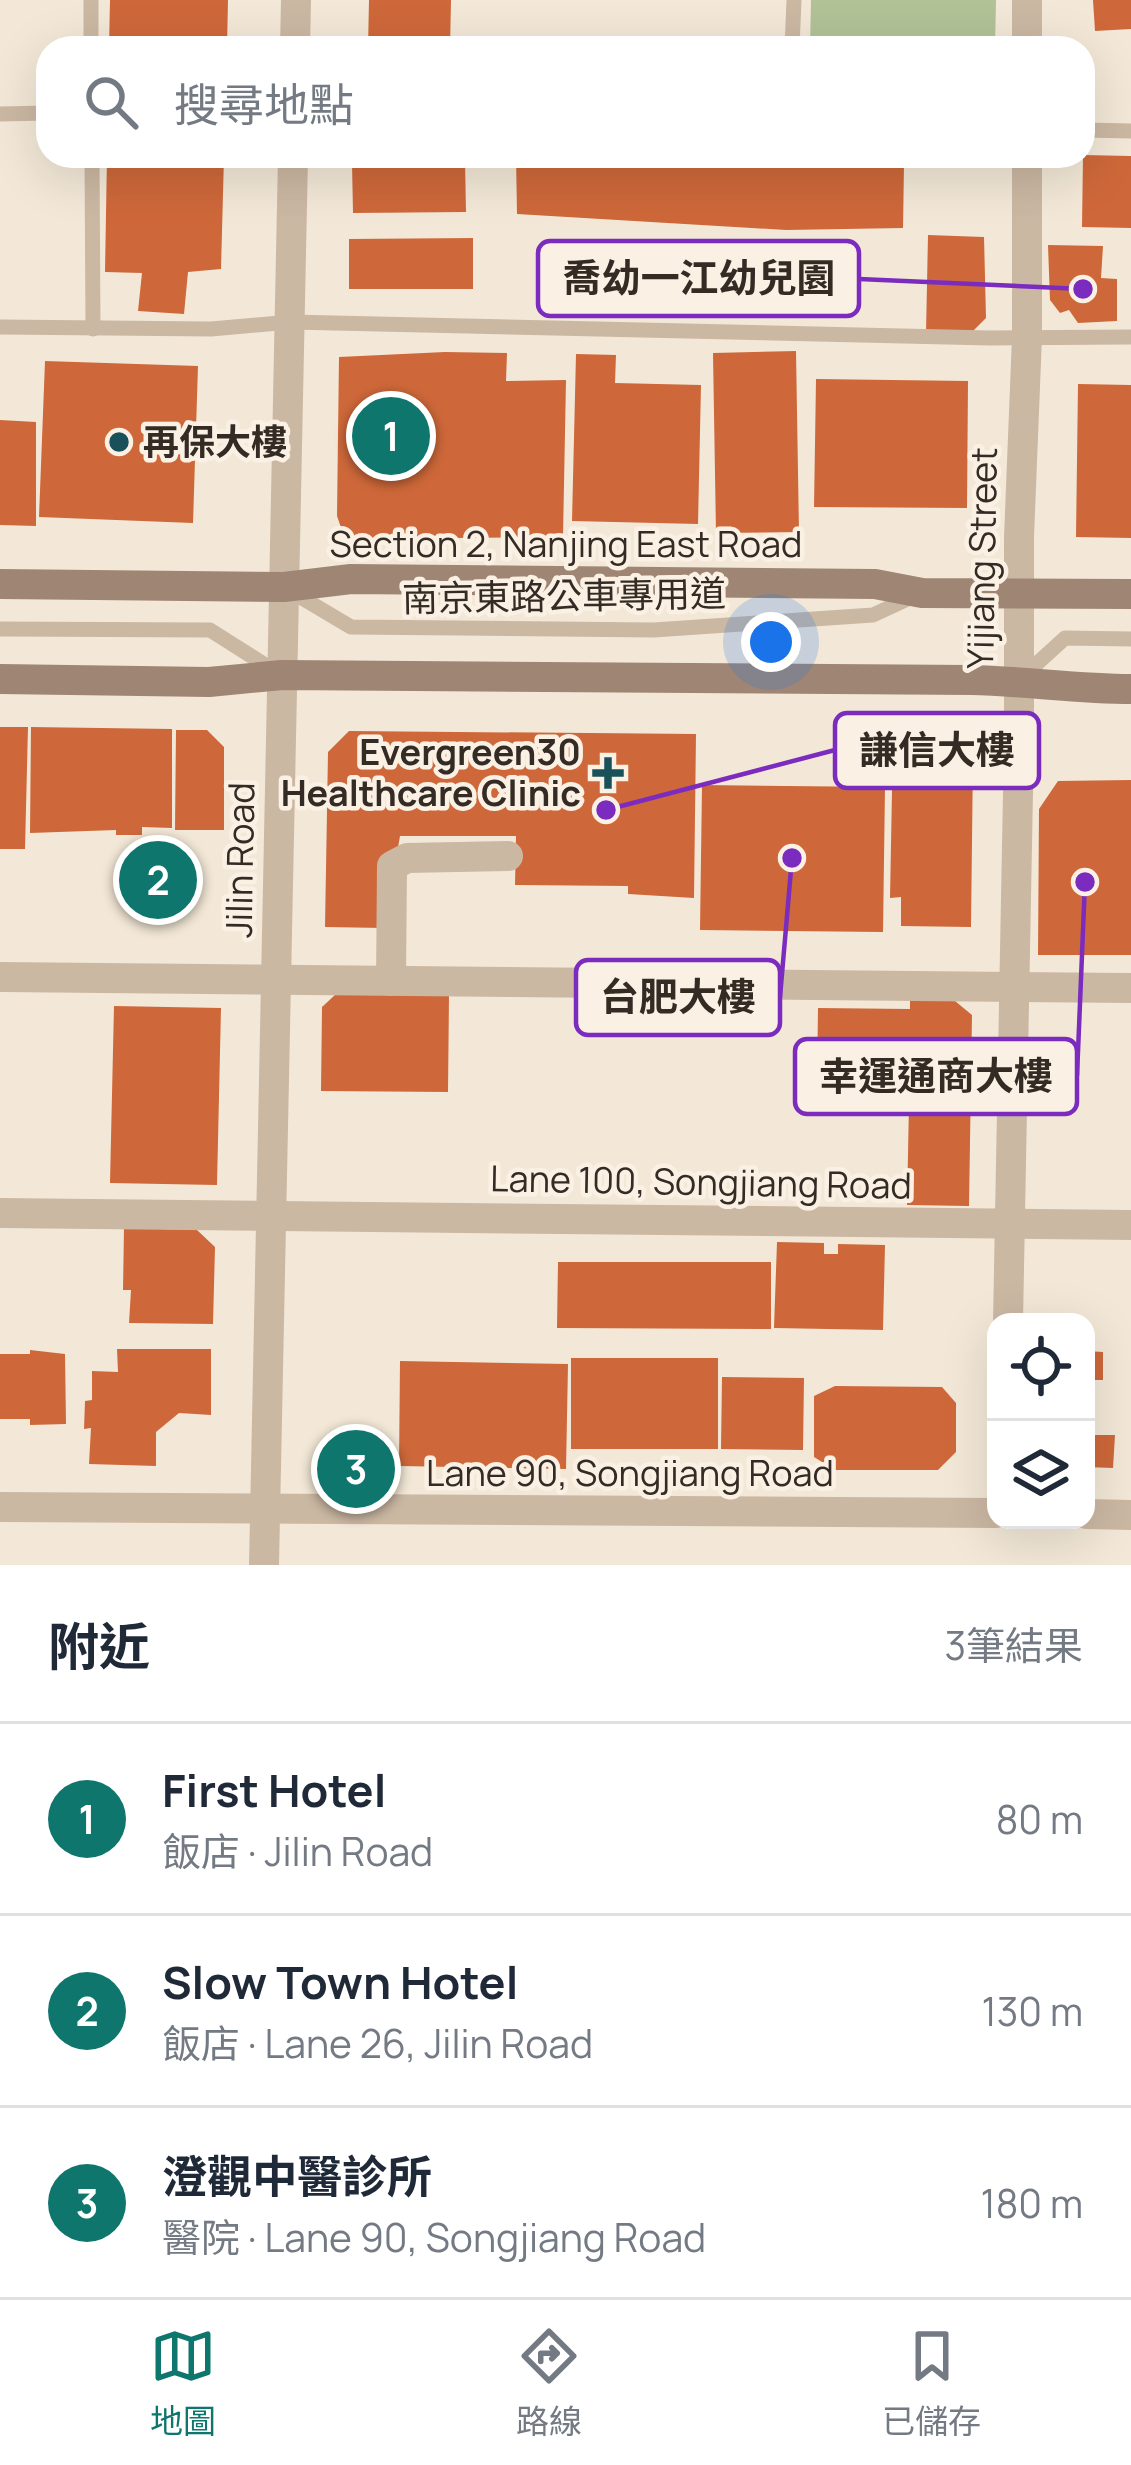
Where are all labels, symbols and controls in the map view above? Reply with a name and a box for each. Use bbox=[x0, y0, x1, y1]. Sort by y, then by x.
search box bbox=[36, 36, 1095, 168]
icon: search bbox=[78, 69, 144, 135]
text: 搜尋地點 bbox=[174, 73, 354, 135]
callout: 喬幼一江幼兒園 bbox=[538, 241, 859, 316]
text: 喬幼一江幼兒園 bbox=[562, 250, 836, 304]
pin: 1 bbox=[352, 391, 430, 481]
place label: 再保大樓 bbox=[143, 417, 287, 466]
marker: 再保大樓 bbox=[106, 429, 132, 455]
street label: Yijiang Street bbox=[955, 447, 1008, 669]
street label: Section 2, Nanjing East Road bbox=[330, 519, 802, 568]
street label: 南京東路公車專用道 bbox=[402, 568, 726, 623]
your location bbox=[741, 612, 801, 672]
callout: 謙信大樓 bbox=[835, 713, 1039, 788]
text: 謙信大樓 bbox=[859, 722, 1015, 776]
place label: Evergreen30 Healthcare Clinic bbox=[281, 727, 581, 817]
marker: Evergreen30 Healthcare Clinic bbox=[592, 757, 624, 789]
street label: Jilin Road bbox=[214, 782, 265, 938]
pin: 2 bbox=[119, 835, 197, 925]
callout: 台肥大樓 bbox=[576, 960, 780, 1035]
text: 台肥大樓 bbox=[600, 969, 756, 1023]
callout: 幸運通商大樓 bbox=[795, 1039, 1077, 1114]
text: 幸運通商大樓 bbox=[819, 1048, 1053, 1102]
street label: Lane 100, Songjiang Road bbox=[490, 1153, 912, 1210]
map controls bbox=[987, 1313, 1095, 1529]
button: locate bbox=[987, 1313, 1095, 1421]
button: layers bbox=[987, 1421, 1095, 1529]
pin: 3 bbox=[317, 1424, 395, 1514]
street label: Lane 90, Songjiang Road bbox=[426, 1448, 834, 1497]
text: 附近 bbox=[48, 1611, 150, 1680]
text: 3筆結果 bbox=[944, 1618, 1083, 1672]
text: First Hotel bbox=[162, 1759, 386, 1821]
text: 1 bbox=[78, 1792, 96, 1846]
text: 80 m bbox=[996, 1792, 1083, 1846]
text: 飯店 · Jilin Road bbox=[162, 1824, 433, 1878]
text: Slow Town Hotel bbox=[162, 1951, 518, 2013]
text: 2 bbox=[75, 1984, 99, 2038]
text: 130 m bbox=[982, 1984, 1083, 2038]
text: 飯店 · Lane 26, Jilin Road bbox=[162, 2016, 593, 2070]
text: 澄觀中醫診所 bbox=[162, 2145, 432, 2207]
text: 3 bbox=[76, 2176, 98, 2230]
text: 180 m bbox=[980, 2176, 1083, 2230]
text: 醫院 · Lane 90, Songjiang Road bbox=[162, 2210, 706, 2264]
tab: 地圖 bbox=[150, 2323, 216, 2443]
tab: 路線 bbox=[516, 2323, 582, 2443]
tab: 已儲存 bbox=[882, 2323, 981, 2443]

